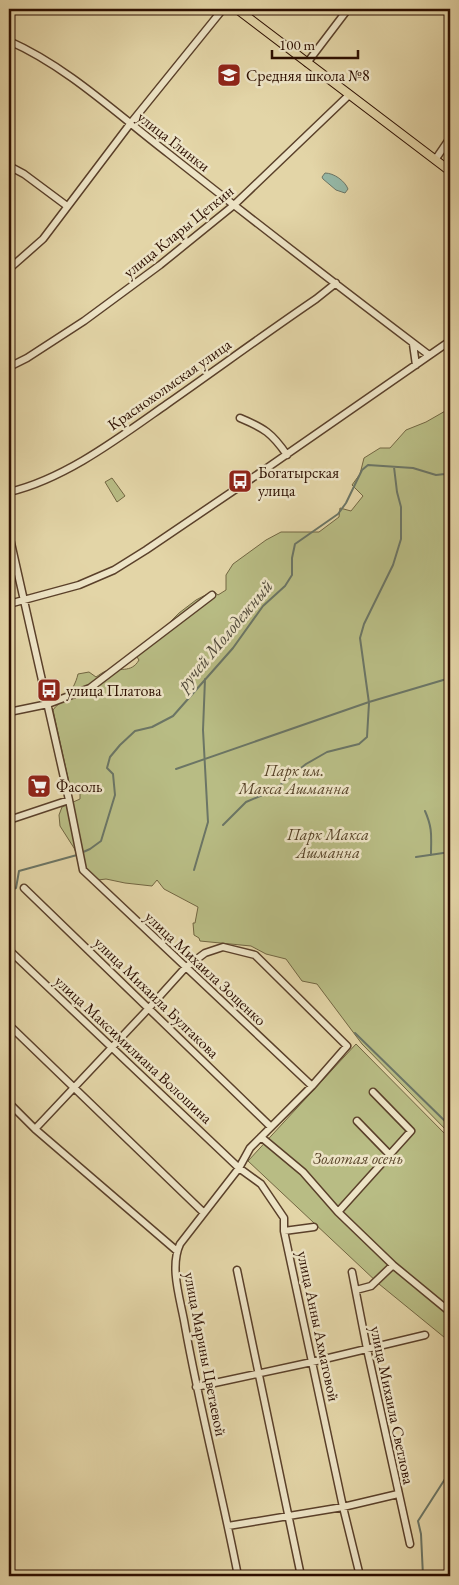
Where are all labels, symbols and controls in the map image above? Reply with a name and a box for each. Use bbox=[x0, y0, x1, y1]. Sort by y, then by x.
scale bar bbox=[272, 28, 358, 60]
text: 100 m bbox=[279, 35, 316, 54]
school or university icon: Средняя школа №8 bbox=[216, 62, 242, 88]
place label: Средняя школа №8 bbox=[246, 65, 370, 86]
street label: улица Глинки bbox=[133, 106, 215, 177]
street label: улица Клары Цеткин bbox=[119, 180, 238, 282]
street label: Краснохолмская улица bbox=[103, 333, 236, 435]
place label: Богатырская улица bbox=[258, 462, 339, 501]
bus stop icon: Богатырская улица bbox=[227, 468, 253, 494]
water label: ручей Молодежный bbox=[170, 575, 278, 698]
bus stop icon: улица Платова bbox=[36, 677, 62, 703]
place label: улица Платова bbox=[66, 680, 162, 701]
park label: Парк им. Макса Ашманна bbox=[237, 760, 350, 799]
supermarket icon: Фасоль bbox=[26, 773, 52, 799]
place label: Фасоль bbox=[56, 776, 102, 797]
park label: Парк Макса Ашманна bbox=[286, 824, 369, 863]
street label: улица Михаила Зощенко bbox=[140, 906, 271, 1030]
street label: улица Михаила Булгакова bbox=[90, 932, 224, 1063]
street label: улица Максимилиана Волошина bbox=[50, 970, 218, 1129]
park label: Золотая осень bbox=[313, 1148, 403, 1169]
street label: улица Анны Ахматовой bbox=[292, 1249, 345, 1404]
street label: улица Марины Цветаевой bbox=[179, 1270, 232, 1439]
street label: улица Михаила Светлова bbox=[365, 1324, 420, 1487]

